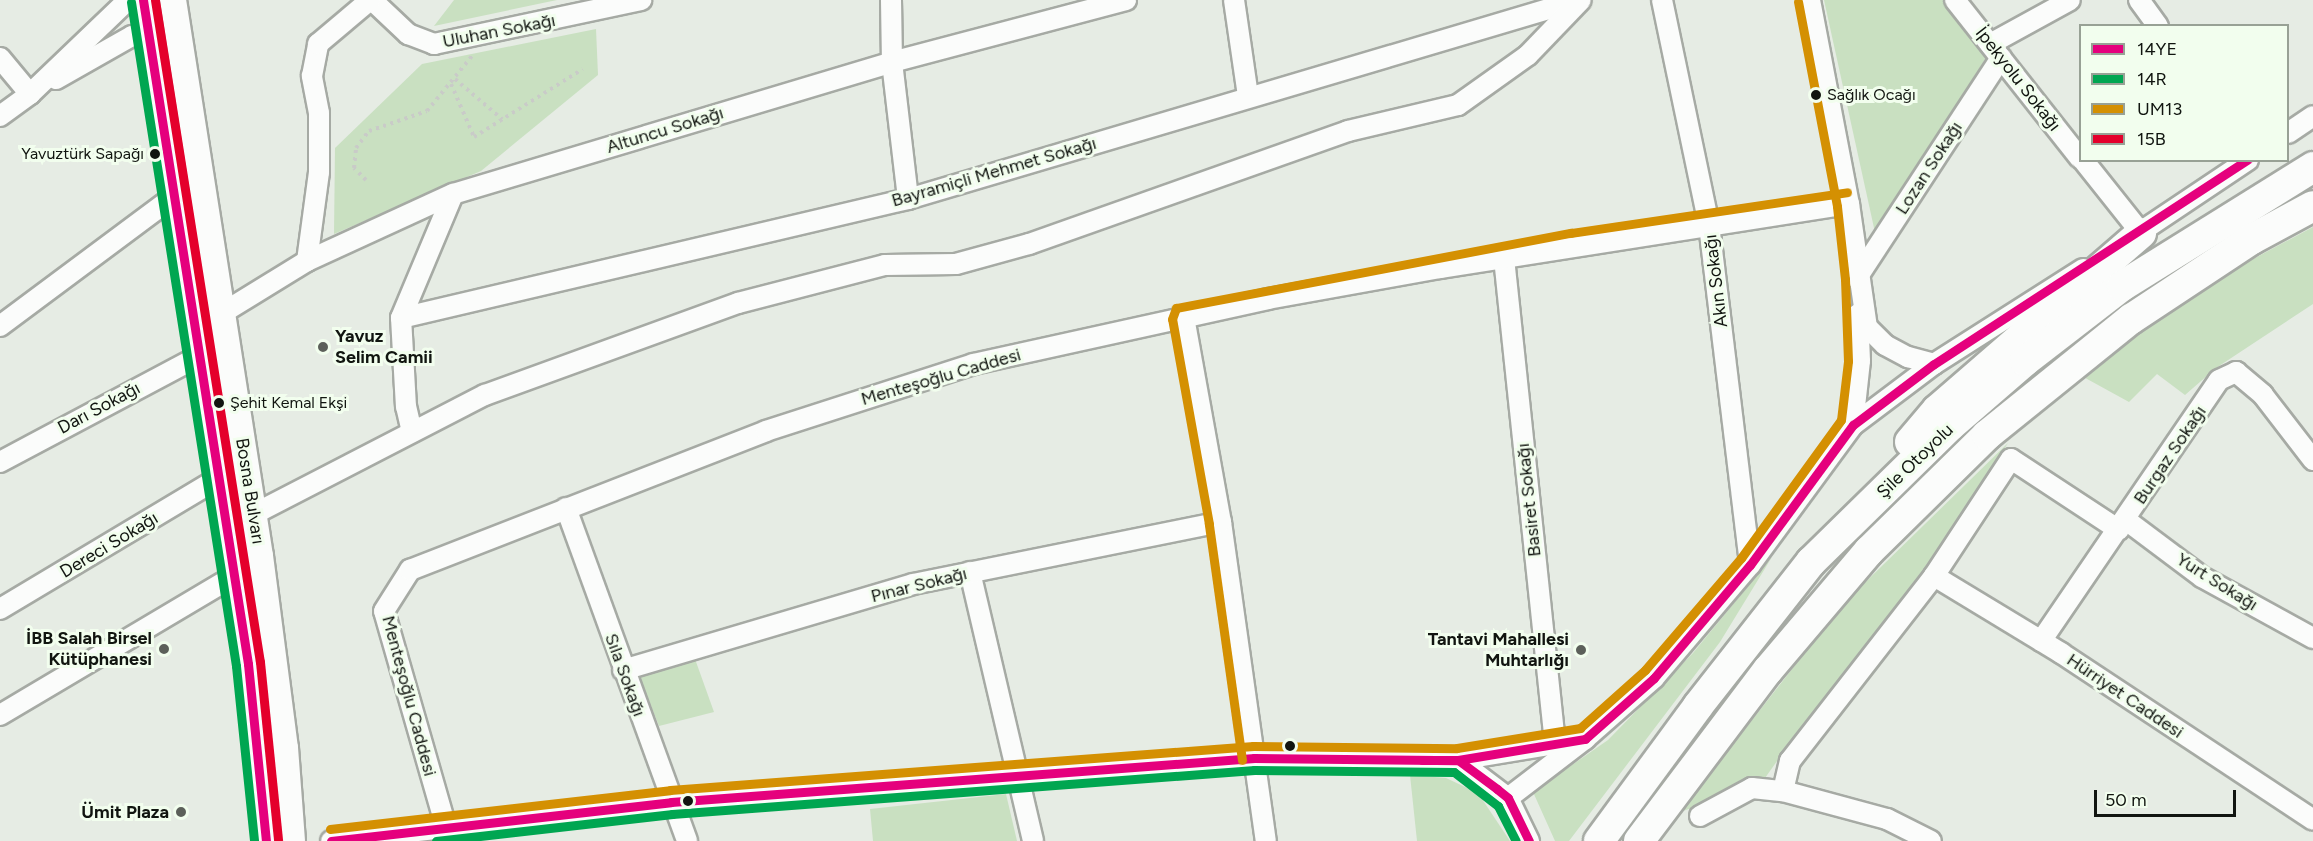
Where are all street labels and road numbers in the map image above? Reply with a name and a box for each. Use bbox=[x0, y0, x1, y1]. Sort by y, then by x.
street label: Uluhan Sokağı bbox=[441, 9, 557, 53]
street label: İpekyolu Sokağı bbox=[1971, 23, 2065, 135]
street label: Altuncu Sokağı bbox=[604, 102, 726, 158]
street label: Lozan Sokağı bbox=[1891, 118, 1967, 218]
street label: Bayramiçli Mehmet Sokağı bbox=[889, 132, 1099, 212]
street label: Akın Sokağı bbox=[1700, 233, 1732, 329]
street label: Menteşoğlu Caddesi bbox=[859, 344, 1023, 410]
street label: Darı Sokağı bbox=[54, 377, 144, 439]
street label: Burgaz Sokağı bbox=[2129, 402, 2211, 508]
street label: Şile Otoyolu bbox=[1872, 419, 1958, 503]
street label: Bosna Bulvarı bbox=[231, 436, 269, 546]
street label: Basiret Sokağı bbox=[1512, 442, 1546, 558]
street label: Dereci Sokağı bbox=[56, 507, 162, 583]
street label: Yurt Sokağı bbox=[2172, 549, 2262, 615]
street label: Pınar Sokağı bbox=[869, 563, 969, 607]
street label: Menteşoğlu Caddesi bbox=[377, 613, 441, 779]
street label: Sıla Sokağı bbox=[600, 631, 650, 719]
street label: Hürriyet Caddesi bbox=[2063, 649, 2187, 743]

